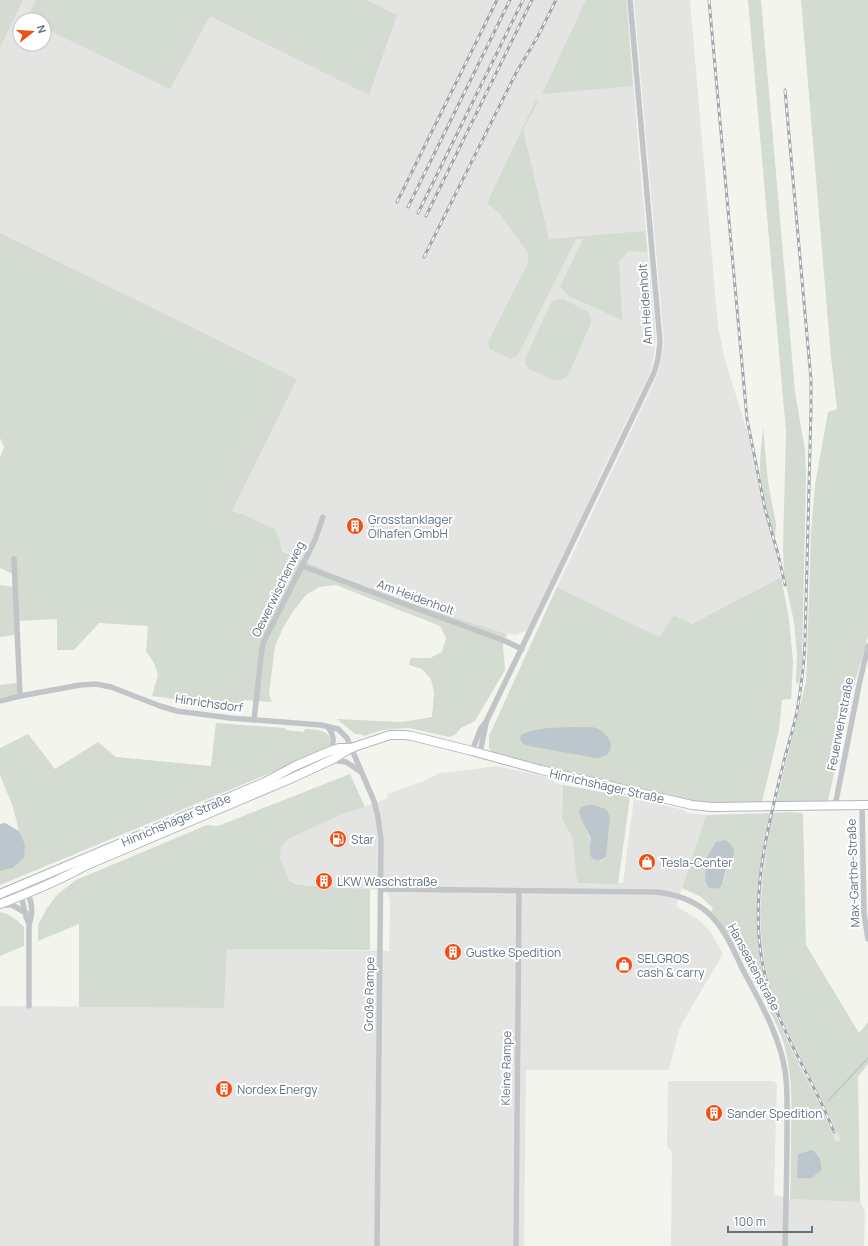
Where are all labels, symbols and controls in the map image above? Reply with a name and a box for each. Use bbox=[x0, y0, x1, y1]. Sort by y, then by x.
north arrow bbox=[12, 12, 52, 52]
text: N bbox=[34, 23, 50, 35]
street label: Am Heidenholt bbox=[634, 263, 656, 345]
place label: Grosstanklager Ölhafen GmbH bbox=[368, 511, 453, 542]
building icon: Grosstanklager Ölhafen GmbH bbox=[345, 516, 365, 536]
street label: Oewerwischenweg bbox=[247, 538, 309, 640]
street label: Am Heidenholt bbox=[375, 575, 457, 619]
street label: Feuerwehrstraße bbox=[823, 676, 857, 772]
street label: Hinrichsdorf bbox=[174, 690, 245, 716]
street label: Hinrichshäger Straße bbox=[548, 765, 666, 807]
street label: Hinrichshäger Straße bbox=[119, 789, 233, 851]
street label: Max-Garthe-Straße bbox=[843, 818, 863, 928]
fuel station icon: Star bbox=[328, 829, 348, 849]
place label: Star bbox=[351, 831, 375, 848]
shop icon: Tesla-Center bbox=[637, 852, 657, 872]
place label: Tesla-Center bbox=[660, 854, 733, 871]
building icon: LKW Waschstraße bbox=[314, 871, 334, 891]
place label: LKW Waschstraße bbox=[337, 873, 437, 890]
street label: Hanseatenstraße bbox=[724, 920, 784, 1014]
building icon: Gustke Spedition bbox=[443, 942, 463, 962]
place label: Gustke Spedition bbox=[466, 944, 561, 961]
place label: SELGROS cash & carry bbox=[637, 950, 705, 981]
shop icon: SELGROS cash & carry bbox=[614, 955, 634, 975]
street label: Große Rampe bbox=[360, 956, 378, 1032]
street label: Kleine Rampe bbox=[497, 1030, 515, 1106]
building icon: Nordex Energy bbox=[214, 1079, 234, 1099]
place label: Nordex Energy bbox=[237, 1081, 318, 1098]
building icon: Sander Spedition bbox=[704, 1103, 724, 1123]
place label: Sander Spedition bbox=[727, 1105, 822, 1122]
scale bar bbox=[728, 1208, 812, 1234]
text: 100 m bbox=[734, 1213, 766, 1230]

